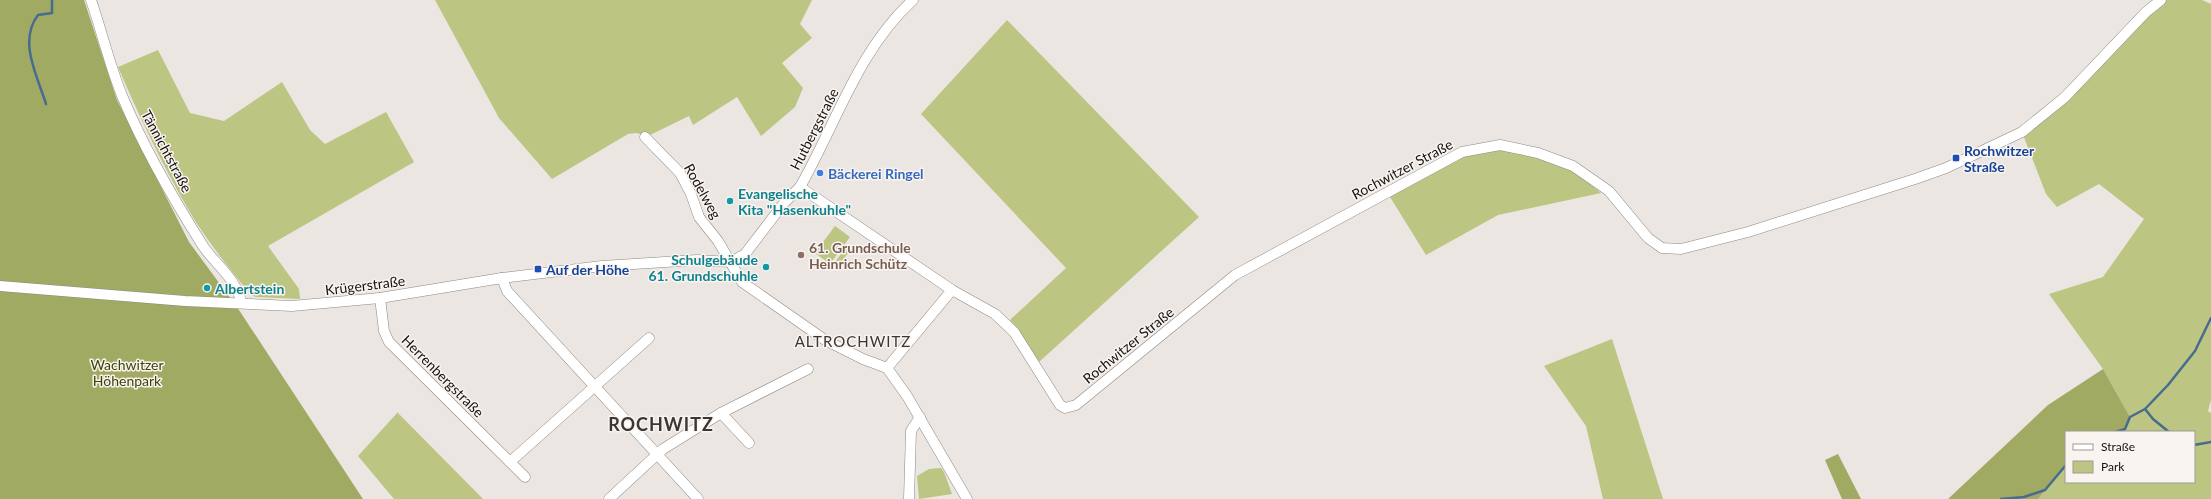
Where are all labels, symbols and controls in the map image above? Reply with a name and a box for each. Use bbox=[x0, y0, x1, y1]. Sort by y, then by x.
street label: Hutbergstraße bbox=[786, 85, 842, 173]
street label: Tännichtstraße bbox=[138, 107, 196, 195]
street label: Rochwitzer Straße bbox=[1349, 135, 1455, 203]
place label: Rochwitzer Straße bbox=[1964, 142, 2035, 175]
marker: Rochwitzer Straße bbox=[1951, 153, 1961, 163]
street label: Rodelweg bbox=[681, 160, 725, 222]
place label: Bäckerei Ringel bbox=[828, 165, 924, 182]
marker: Bäckerei Ringel bbox=[815, 168, 825, 178]
place label: Evangelische Kita "Hasenkuhle" bbox=[738, 185, 851, 218]
marker: Evangelische Kita "Hasenkuhle" bbox=[725, 196, 735, 206]
place label: 61. Grundschule Heinrich Schütz bbox=[809, 239, 911, 272]
marker: 61. Grundschule Heinrich Schütz bbox=[796, 250, 806, 260]
place label: Schulgebäude 61. Grundschuhle bbox=[648, 251, 759, 284]
place label: Auf der Höhe bbox=[545, 261, 630, 278]
marker: Schulgebäude 61. Grundschuhle bbox=[761, 262, 771, 272]
marker: Auf der Höhe bbox=[533, 264, 543, 274]
street label: Krügerstraße bbox=[324, 272, 406, 298]
place label: Albertstein bbox=[214, 280, 284, 297]
marker: Albertstein bbox=[202, 283, 212, 293]
street label: Rochwitzer Straße bbox=[1079, 303, 1177, 387]
street label: Herrenbergstraße bbox=[398, 331, 488, 421]
district label: ALTROCHWITZ bbox=[795, 332, 911, 350]
park label: Wachwitzer Höhenpark bbox=[90, 356, 164, 389]
district label: ROCHWITZ bbox=[608, 413, 714, 435]
legend bbox=[2065, 431, 2195, 483]
text: Straße bbox=[2101, 439, 2135, 454]
text: Park bbox=[2101, 459, 2125, 474]

